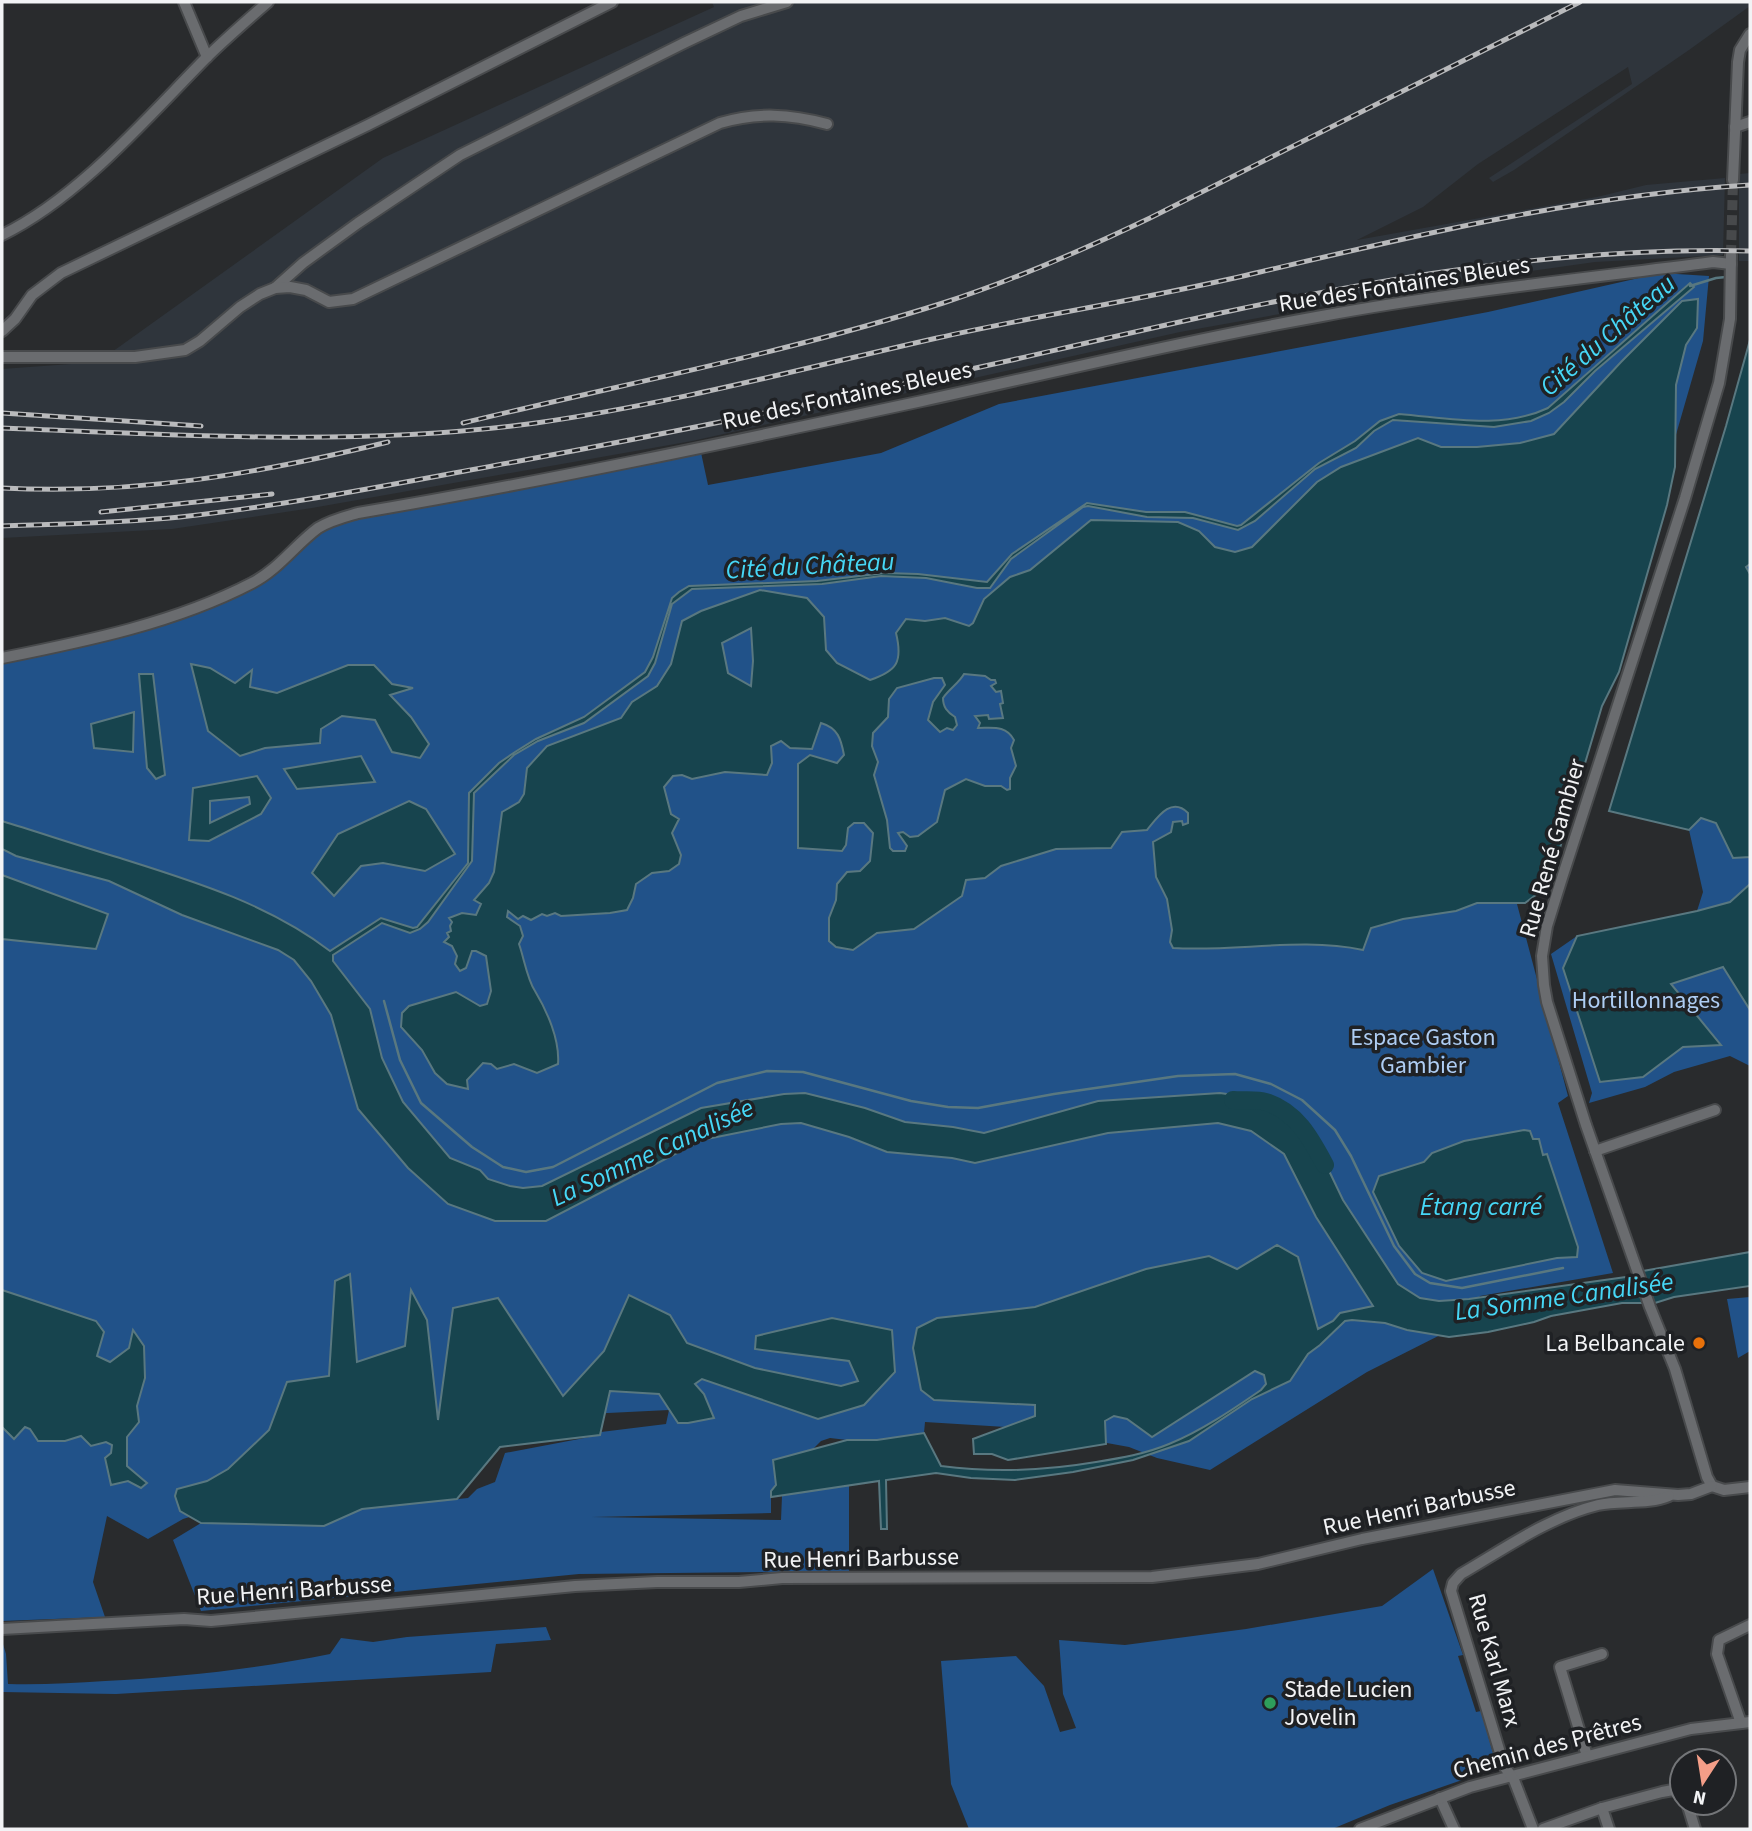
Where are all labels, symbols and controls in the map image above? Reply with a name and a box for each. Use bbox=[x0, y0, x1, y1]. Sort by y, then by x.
street label: Rue des Fontaines Bleues bbox=[1276, 247, 1532, 322]
water label: Cité du Château bbox=[1531, 266, 1683, 405]
street label: Rue des Fontaines Bleues bbox=[719, 352, 975, 439]
water label: Cité du Château bbox=[725, 543, 895, 588]
street label: Rue René Gambier bbox=[1510, 754, 1595, 942]
park label: Hortillonnages bbox=[1572, 983, 1720, 1018]
park label: Espace Gaston Gambier bbox=[1350, 1020, 1496, 1083]
water label: La Somme Canalisée bbox=[545, 1089, 760, 1216]
water label: Étang carré bbox=[1420, 1188, 1543, 1225]
water label: La Somme Canalisée bbox=[1452, 1263, 1676, 1330]
place label: La Belbancale bbox=[1545, 1326, 1685, 1361]
marker: La Belbancale bbox=[1691, 1335, 1707, 1351]
street label: Rue Henri Barbusse bbox=[1320, 1470, 1519, 1545]
street label: Rue Henri Barbusse bbox=[763, 1539, 959, 1578]
street label: Rue Henri Barbusse bbox=[195, 1566, 393, 1615]
street label: Rue Karl Marx bbox=[1459, 1589, 1530, 1731]
place label: Stade Lucien Jovelin bbox=[1284, 1672, 1412, 1735]
marker: Stade Lucien Jovelin bbox=[1262, 1695, 1278, 1711]
street label: Chemin des Prêtres bbox=[1449, 1704, 1645, 1788]
north arrow bbox=[1668, 1747, 1738, 1817]
text: N bbox=[1691, 1783, 1709, 1812]

